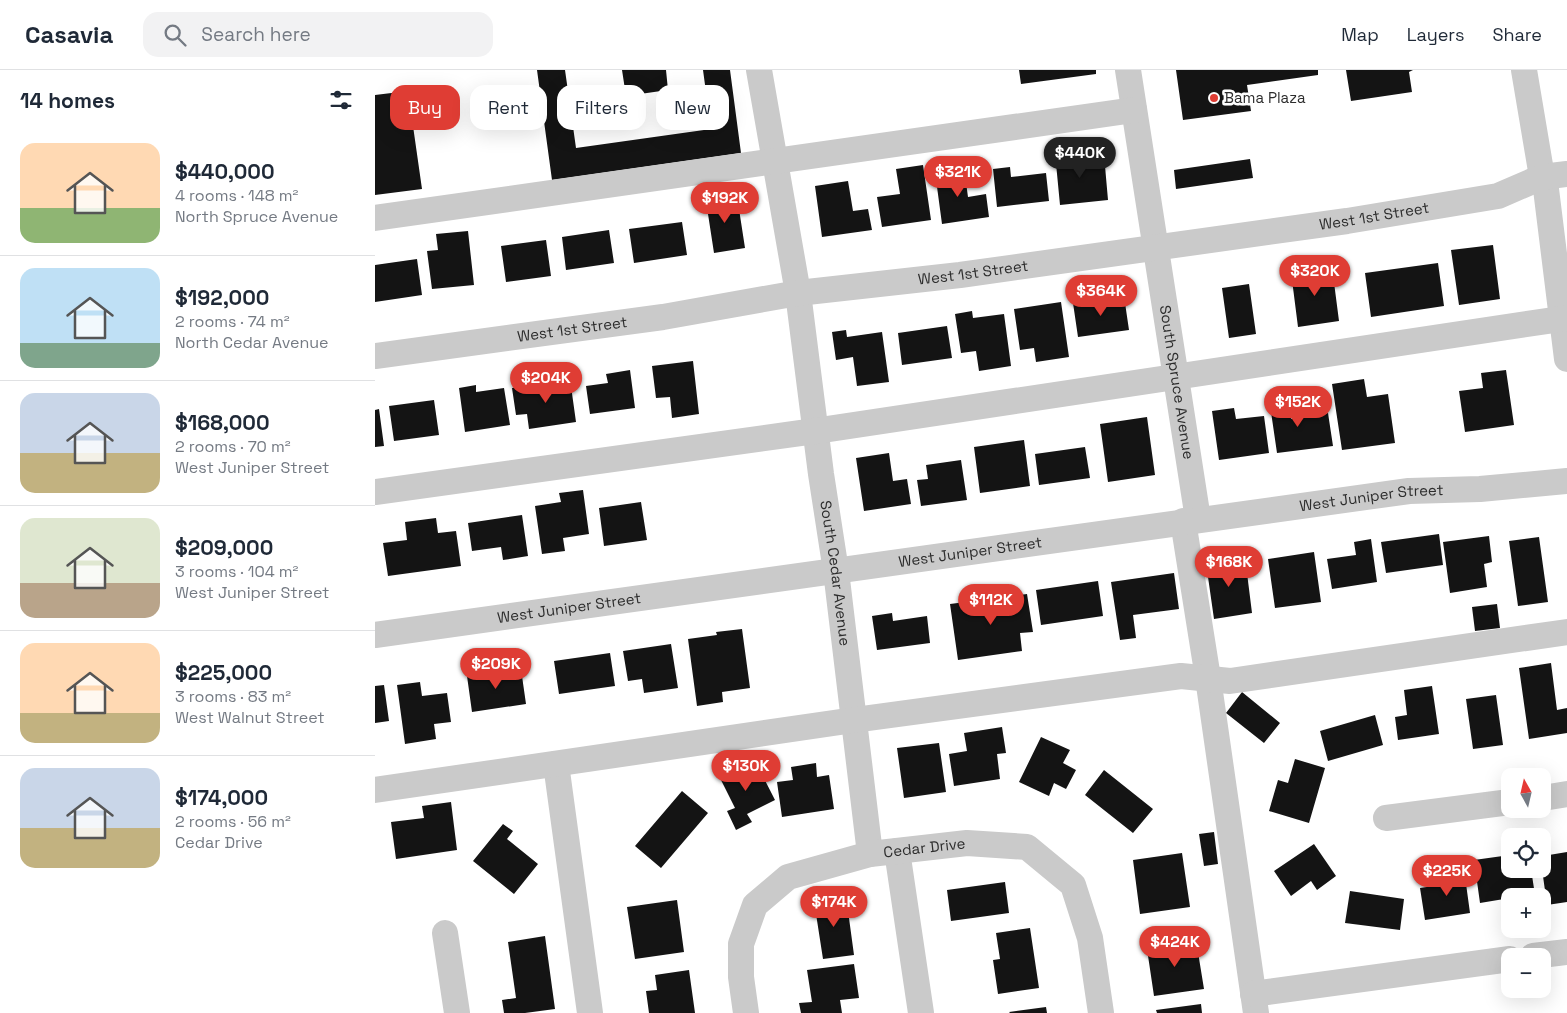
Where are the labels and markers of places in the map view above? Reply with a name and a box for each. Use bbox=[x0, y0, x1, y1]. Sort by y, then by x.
place label: Bama Plaza bbox=[1224, 88, 1306, 107]
marker: Bama Plaza bbox=[1208, 92, 1220, 104]
pin: $440K bbox=[1045, 136, 1115, 179]
pin: $321K bbox=[923, 156, 993, 198]
pin: $192K bbox=[690, 182, 760, 224]
pin: $320K bbox=[1280, 254, 1350, 297]
pin: $364K bbox=[1066, 274, 1136, 317]
pin: $204K bbox=[511, 362, 581, 404]
pin: $152K bbox=[1263, 386, 1333, 428]
pin: $168K bbox=[1194, 546, 1264, 588]
pin: $112K bbox=[956, 584, 1026, 626]
pin: $209K bbox=[461, 648, 531, 690]
pin: $130K bbox=[711, 750, 781, 792]
pin: $225K bbox=[1412, 854, 1482, 897]
pin: $174K bbox=[799, 886, 869, 928]
pin: $424K bbox=[1140, 926, 1210, 968]

